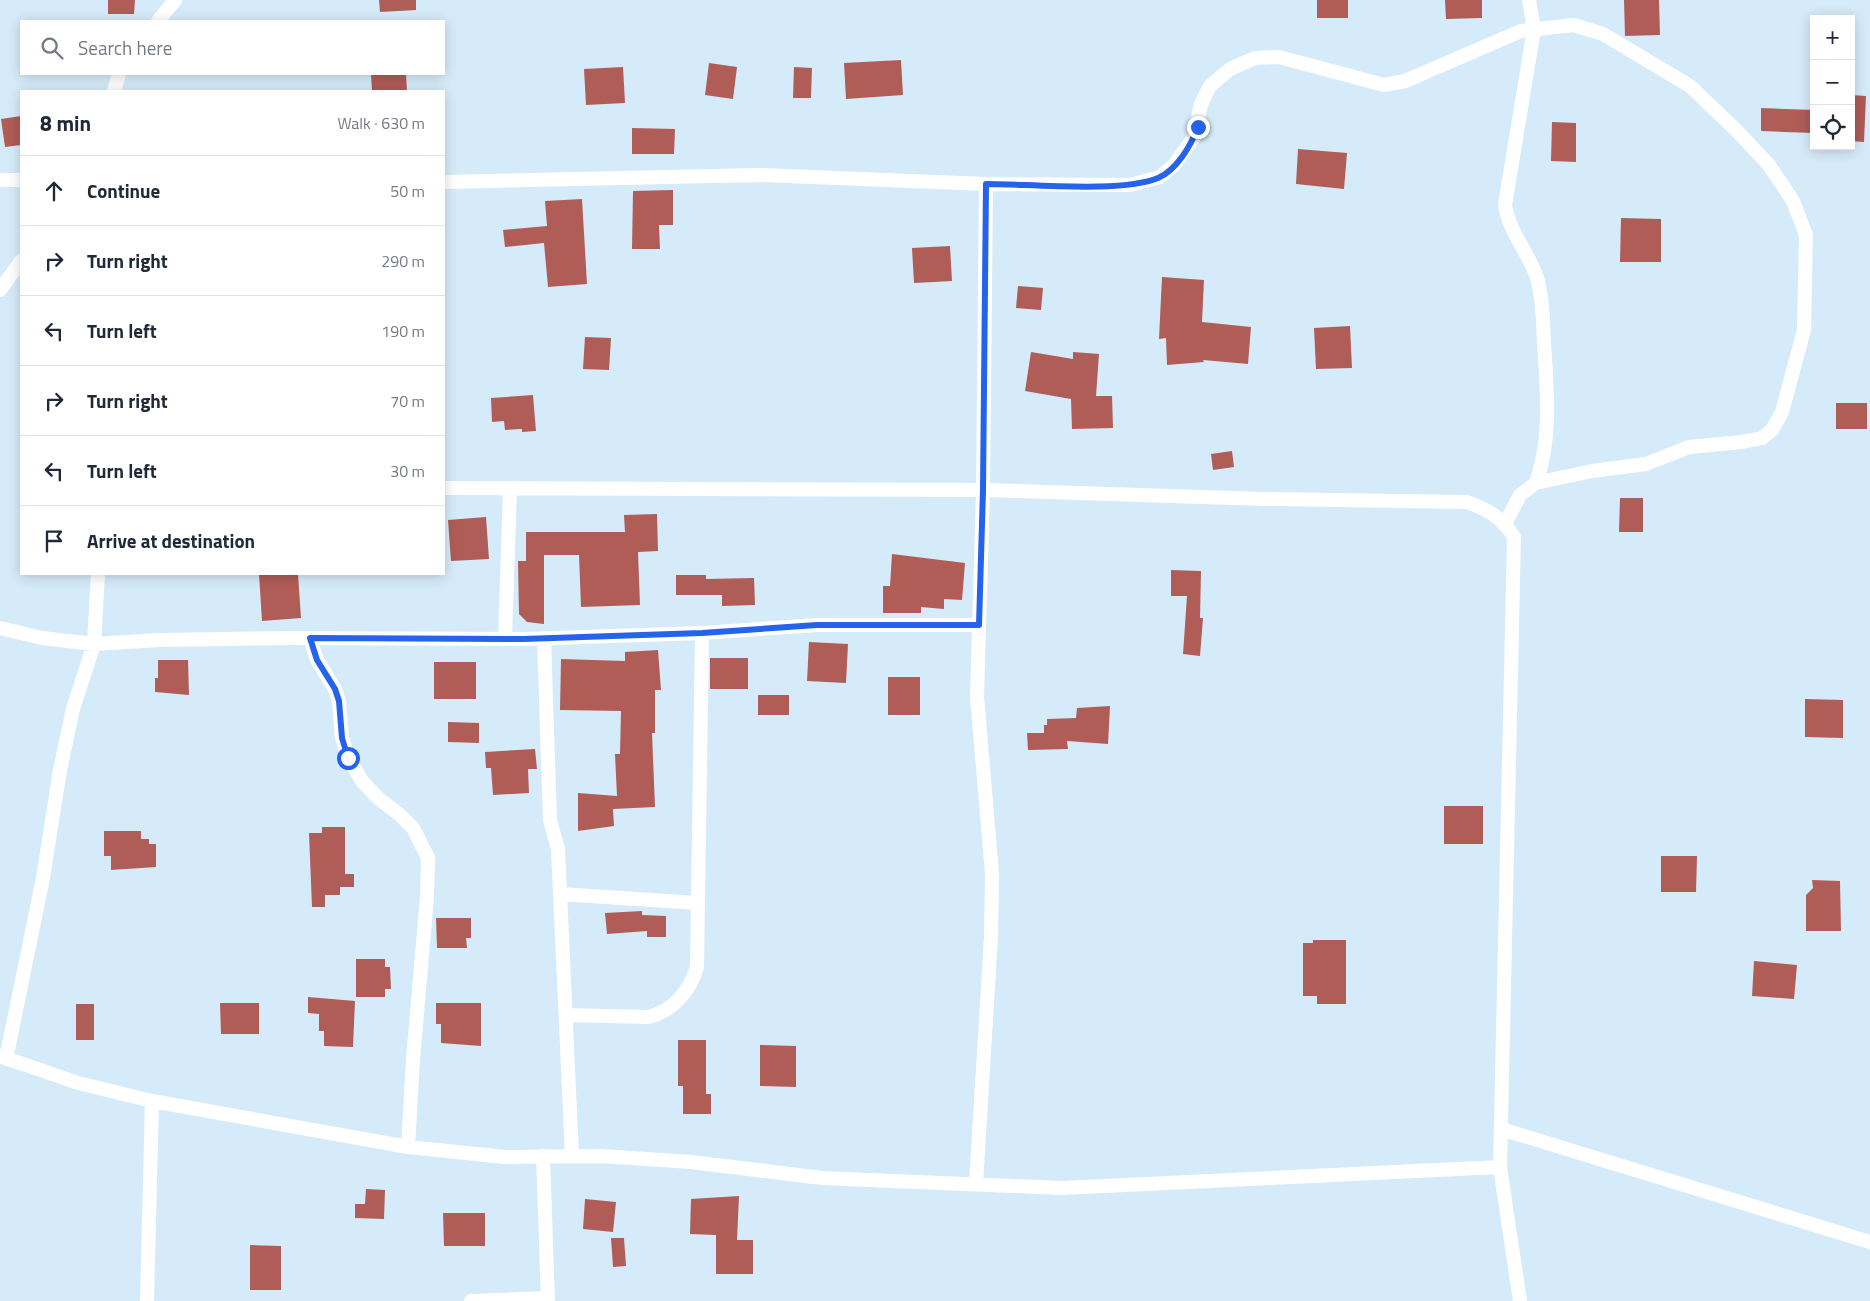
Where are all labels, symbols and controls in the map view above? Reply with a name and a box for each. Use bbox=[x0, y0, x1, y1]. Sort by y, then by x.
map controls bbox=[1810, 15, 1855, 150]
button: + bbox=[1810, 15, 1855, 60]
search box bbox=[20, 20, 445, 75]
text: Search here bbox=[78, 33, 172, 62]
icon: search bbox=[38, 34, 66, 62]
button: − bbox=[1810, 60, 1855, 105]
button: locate bbox=[1810, 105, 1855, 150]
text: 8 min bbox=[40, 107, 91, 139]
text: Walk · 630 m bbox=[337, 111, 425, 135]
route end bbox=[1187, 116, 1210, 139]
text: Continue bbox=[87, 176, 160, 205]
icon: ahead bbox=[40, 177, 68, 205]
text: 50 m bbox=[390, 179, 425, 203]
text: Turn right bbox=[87, 246, 168, 275]
icon: right bbox=[40, 247, 68, 275]
text: 290 m bbox=[381, 249, 425, 273]
text: Turn left bbox=[87, 316, 157, 345]
icon: left bbox=[40, 317, 68, 345]
text: 190 m bbox=[381, 319, 425, 343]
text: Turn right bbox=[87, 386, 168, 415]
icon: right bbox=[40, 387, 68, 415]
text: 70 m bbox=[390, 389, 425, 413]
text: Turn left bbox=[87, 456, 157, 485]
icon: left bbox=[40, 457, 68, 485]
text: 30 m bbox=[390, 459, 425, 483]
text: Arrive at destination bbox=[87, 526, 255, 555]
icon: arrive bbox=[40, 527, 68, 555]
route start bbox=[337, 747, 360, 770]

